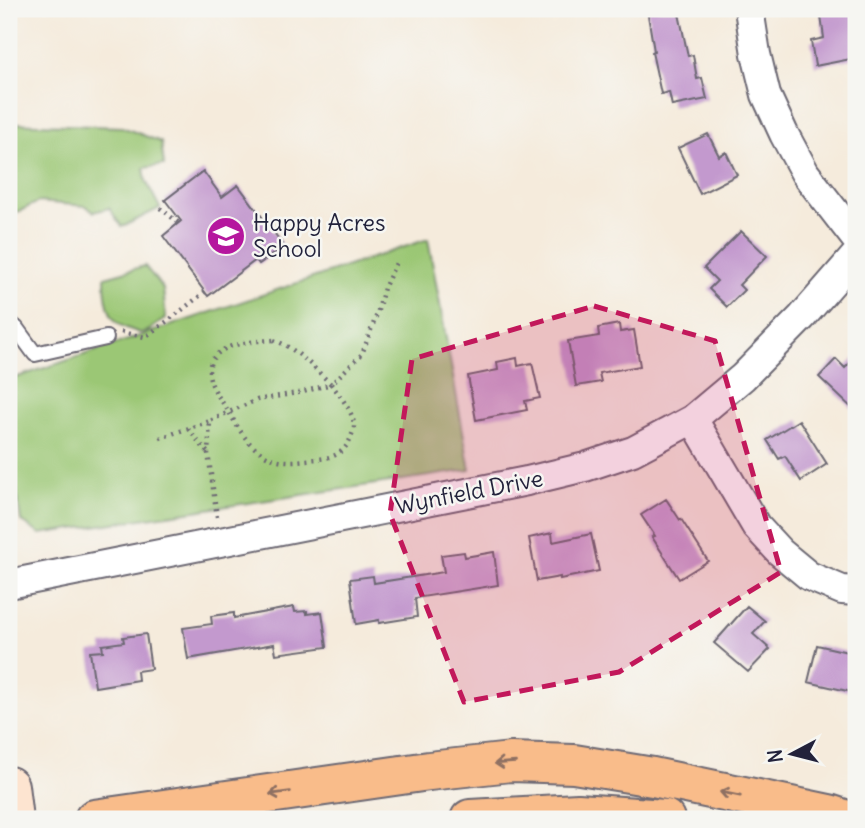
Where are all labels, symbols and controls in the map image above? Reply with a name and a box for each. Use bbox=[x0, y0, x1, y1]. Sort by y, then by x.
place label: Happy Acres School bbox=[253, 208, 385, 263]
school or university icon: Happy Acres School bbox=[205, 215, 247, 257]
street label: Wynfield Drive bbox=[392, 463, 545, 520]
north arrow bbox=[756, 720, 826, 790]
text: N bbox=[762, 748, 788, 764]
one-way arrow bbox=[494, 757, 517, 770]
one-way arrow bbox=[269, 786, 291, 799]
one-way arrow bbox=[719, 786, 742, 800]

